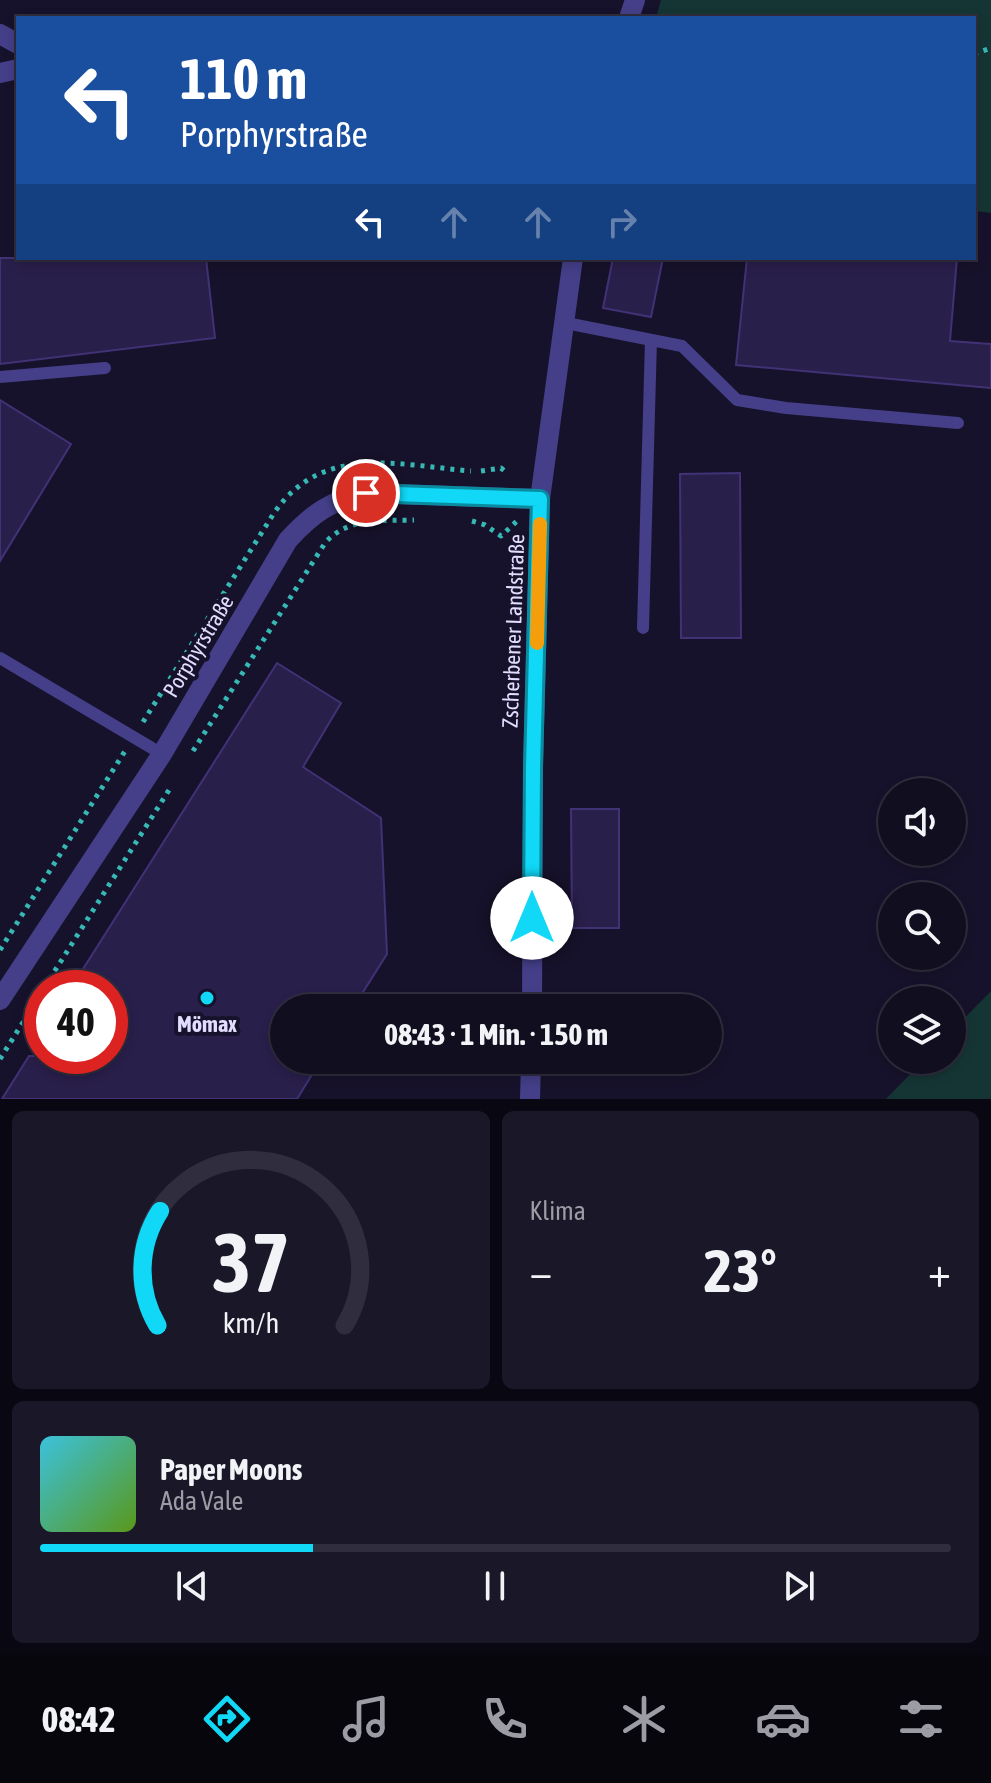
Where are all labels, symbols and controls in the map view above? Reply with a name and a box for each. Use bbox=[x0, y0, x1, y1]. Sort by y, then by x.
text: 110 m bbox=[180, 47, 307, 111]
icon: left bbox=[48, 48, 152, 152]
text: Porphyrstraße bbox=[180, 113, 368, 155]
icon: left bbox=[348, 200, 392, 244]
icon: ahead bbox=[432, 200, 476, 244]
icon: ahead bbox=[516, 200, 560, 244]
icon: right bbox=[600, 200, 644, 244]
pin bbox=[332, 459, 400, 527]
icon: arrive bbox=[344, 471, 388, 515]
street label: Zscherbener Landstraße bbox=[497, 534, 529, 728]
street label: Porphyrstraße bbox=[157, 590, 239, 702]
map controls bbox=[878, 778, 966, 1074]
button: sound bbox=[878, 778, 966, 866]
position arrow bbox=[490, 876, 574, 960]
button: search bbox=[878, 882, 966, 970]
speed limit sign: 40 bbox=[24, 970, 128, 1074]
button: layers bbox=[878, 986, 966, 1074]
marker: Mömax bbox=[198, 989, 216, 1007]
place label: Mömax bbox=[177, 1011, 237, 1037]
text: 08:43 · 1 Min. · 150 m bbox=[384, 1017, 608, 1051]
text: Klima bbox=[530, 1196, 586, 1226]
text: 37 bbox=[212, 1214, 290, 1310]
text: 23° bbox=[704, 1236, 777, 1305]
text: − bbox=[530, 1246, 552, 1296]
text: + bbox=[928, 1246, 951, 1296]
text: km/h bbox=[222, 1306, 279, 1339]
text: Paper Moons bbox=[160, 1452, 302, 1486]
text: Ada Vale bbox=[160, 1486, 243, 1516]
icon: previous bbox=[170, 1564, 214, 1608]
icon: pause bbox=[473, 1564, 517, 1608]
icon: next bbox=[777, 1564, 821, 1608]
icon: directions bbox=[199, 1691, 255, 1747]
icon: music bbox=[338, 1691, 394, 1747]
icon: phone bbox=[477, 1691, 533, 1747]
icon: climate bbox=[616, 1691, 672, 1747]
icon: car bbox=[755, 1691, 811, 1747]
icon: filters bbox=[893, 1691, 949, 1747]
text: 08:42 bbox=[41, 1698, 116, 1740]

